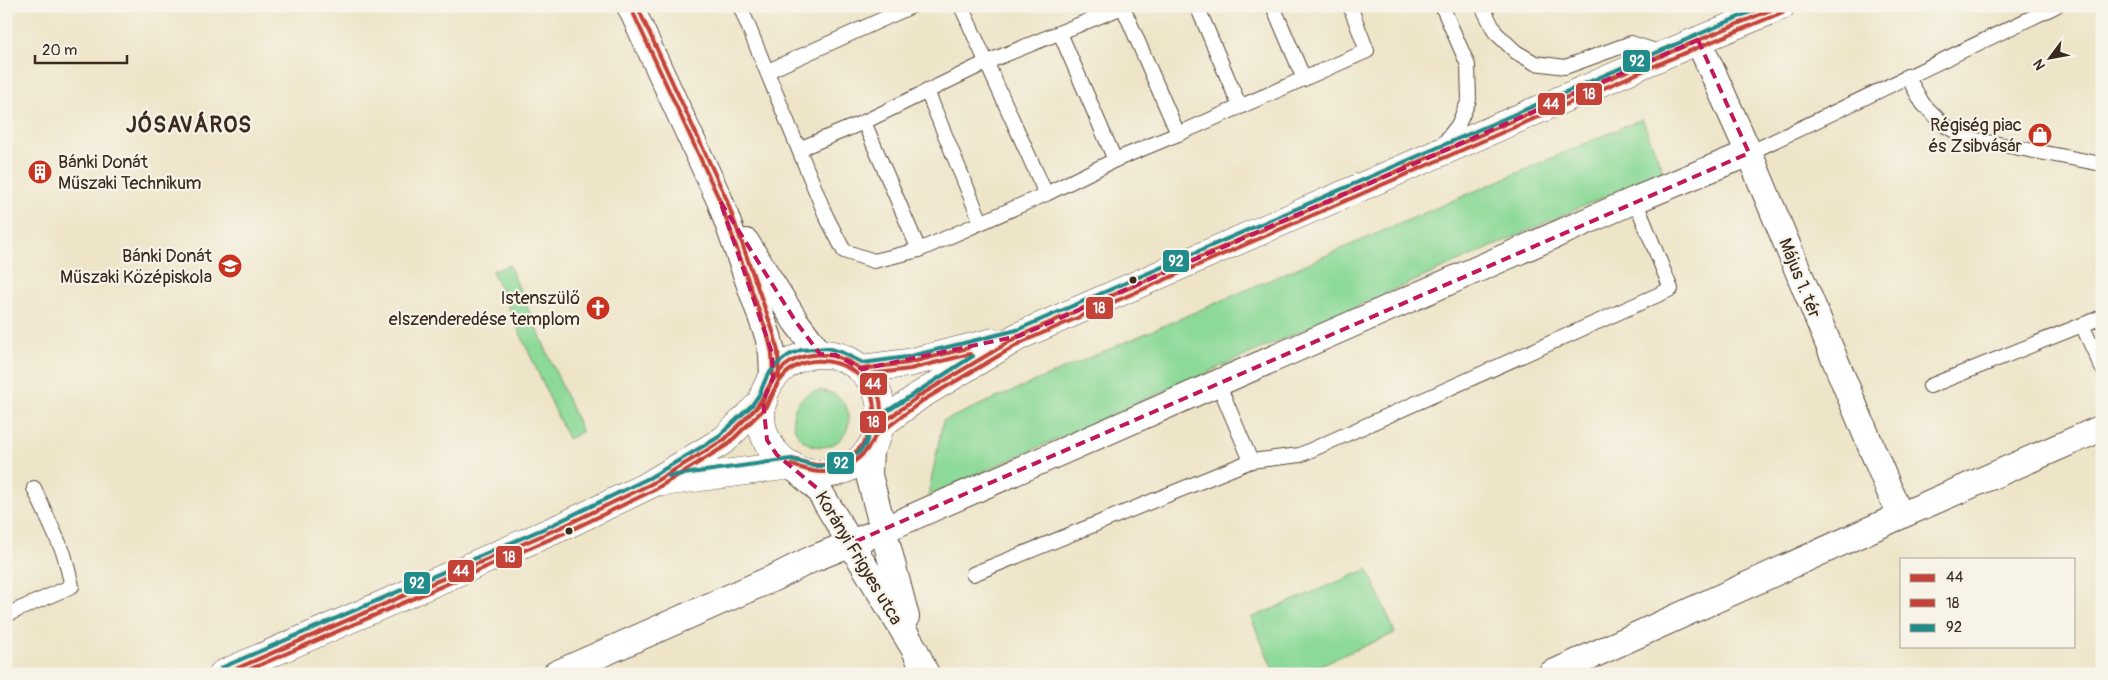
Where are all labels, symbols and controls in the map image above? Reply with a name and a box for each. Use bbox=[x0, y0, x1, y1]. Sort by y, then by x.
scale bar bbox=[35, 32, 128, 64]
north arrow bbox=[2026, 32, 2076, 82]
text: 20 m bbox=[42, 41, 77, 60]
line badge: 92 bbox=[1622, 49, 1651, 73]
text: 92 bbox=[1629, 53, 1645, 70]
text: N bbox=[2030, 56, 2049, 73]
line badge: 18 bbox=[1575, 82, 1603, 106]
text: 18 bbox=[1583, 86, 1595, 103]
line badge: 44 bbox=[1537, 92, 1566, 116]
text: 44 bbox=[1543, 96, 1560, 113]
district label: JÓSAVÁROS bbox=[126, 110, 252, 139]
place label: Régiség piac és Zsibvásár bbox=[1929, 114, 2023, 158]
shop icon: Régiség piac és Zsibvásár bbox=[2027, 122, 2053, 148]
place label: Bánki Donát Műszaki Technikum bbox=[58, 151, 201, 195]
building icon: Bánki Donát Műszaki Technikum bbox=[27, 159, 53, 185]
street label: Május 1. tér bbox=[1773, 235, 1826, 322]
place label: Bánki Donát Műszaki Középiskola bbox=[60, 245, 213, 289]
line badge: 92 bbox=[1162, 249, 1190, 273]
school or university icon: Bánki Donát Műszaki Középiskola bbox=[217, 253, 243, 279]
text: 92 bbox=[1168, 253, 1184, 270]
unlabelled marker bbox=[1128, 275, 1138, 285]
place label: Istenszülő elszenderedése templom bbox=[389, 287, 580, 331]
church icon: Istenszülő elszenderedése templom bbox=[585, 295, 611, 321]
line badge: 18 bbox=[1085, 296, 1114, 320]
text: 18 bbox=[1093, 300, 1105, 317]
line badge: 44 bbox=[859, 372, 888, 396]
text: 44 bbox=[865, 376, 882, 393]
line badge: 18 bbox=[859, 410, 887, 434]
text: 18 bbox=[867, 414, 879, 431]
line badge: 92 bbox=[826, 451, 855, 475]
text: 92 bbox=[833, 455, 849, 472]
street label: Korányi Frigyes utca bbox=[810, 487, 907, 629]
unlabelled marker bbox=[564, 526, 574, 536]
line badge: 18 bbox=[495, 545, 523, 569]
text: 18 bbox=[503, 549, 515, 566]
legend bbox=[1900, 558, 2076, 648]
line badge: 44 bbox=[447, 559, 475, 583]
text: 44 bbox=[453, 563, 470, 580]
text: 44 bbox=[1946, 568, 1964, 587]
line badge: 92 bbox=[403, 571, 431, 595]
text: 92 bbox=[409, 575, 425, 592]
text: 18 bbox=[1946, 594, 1960, 613]
text: 92 bbox=[1946, 618, 1962, 637]

